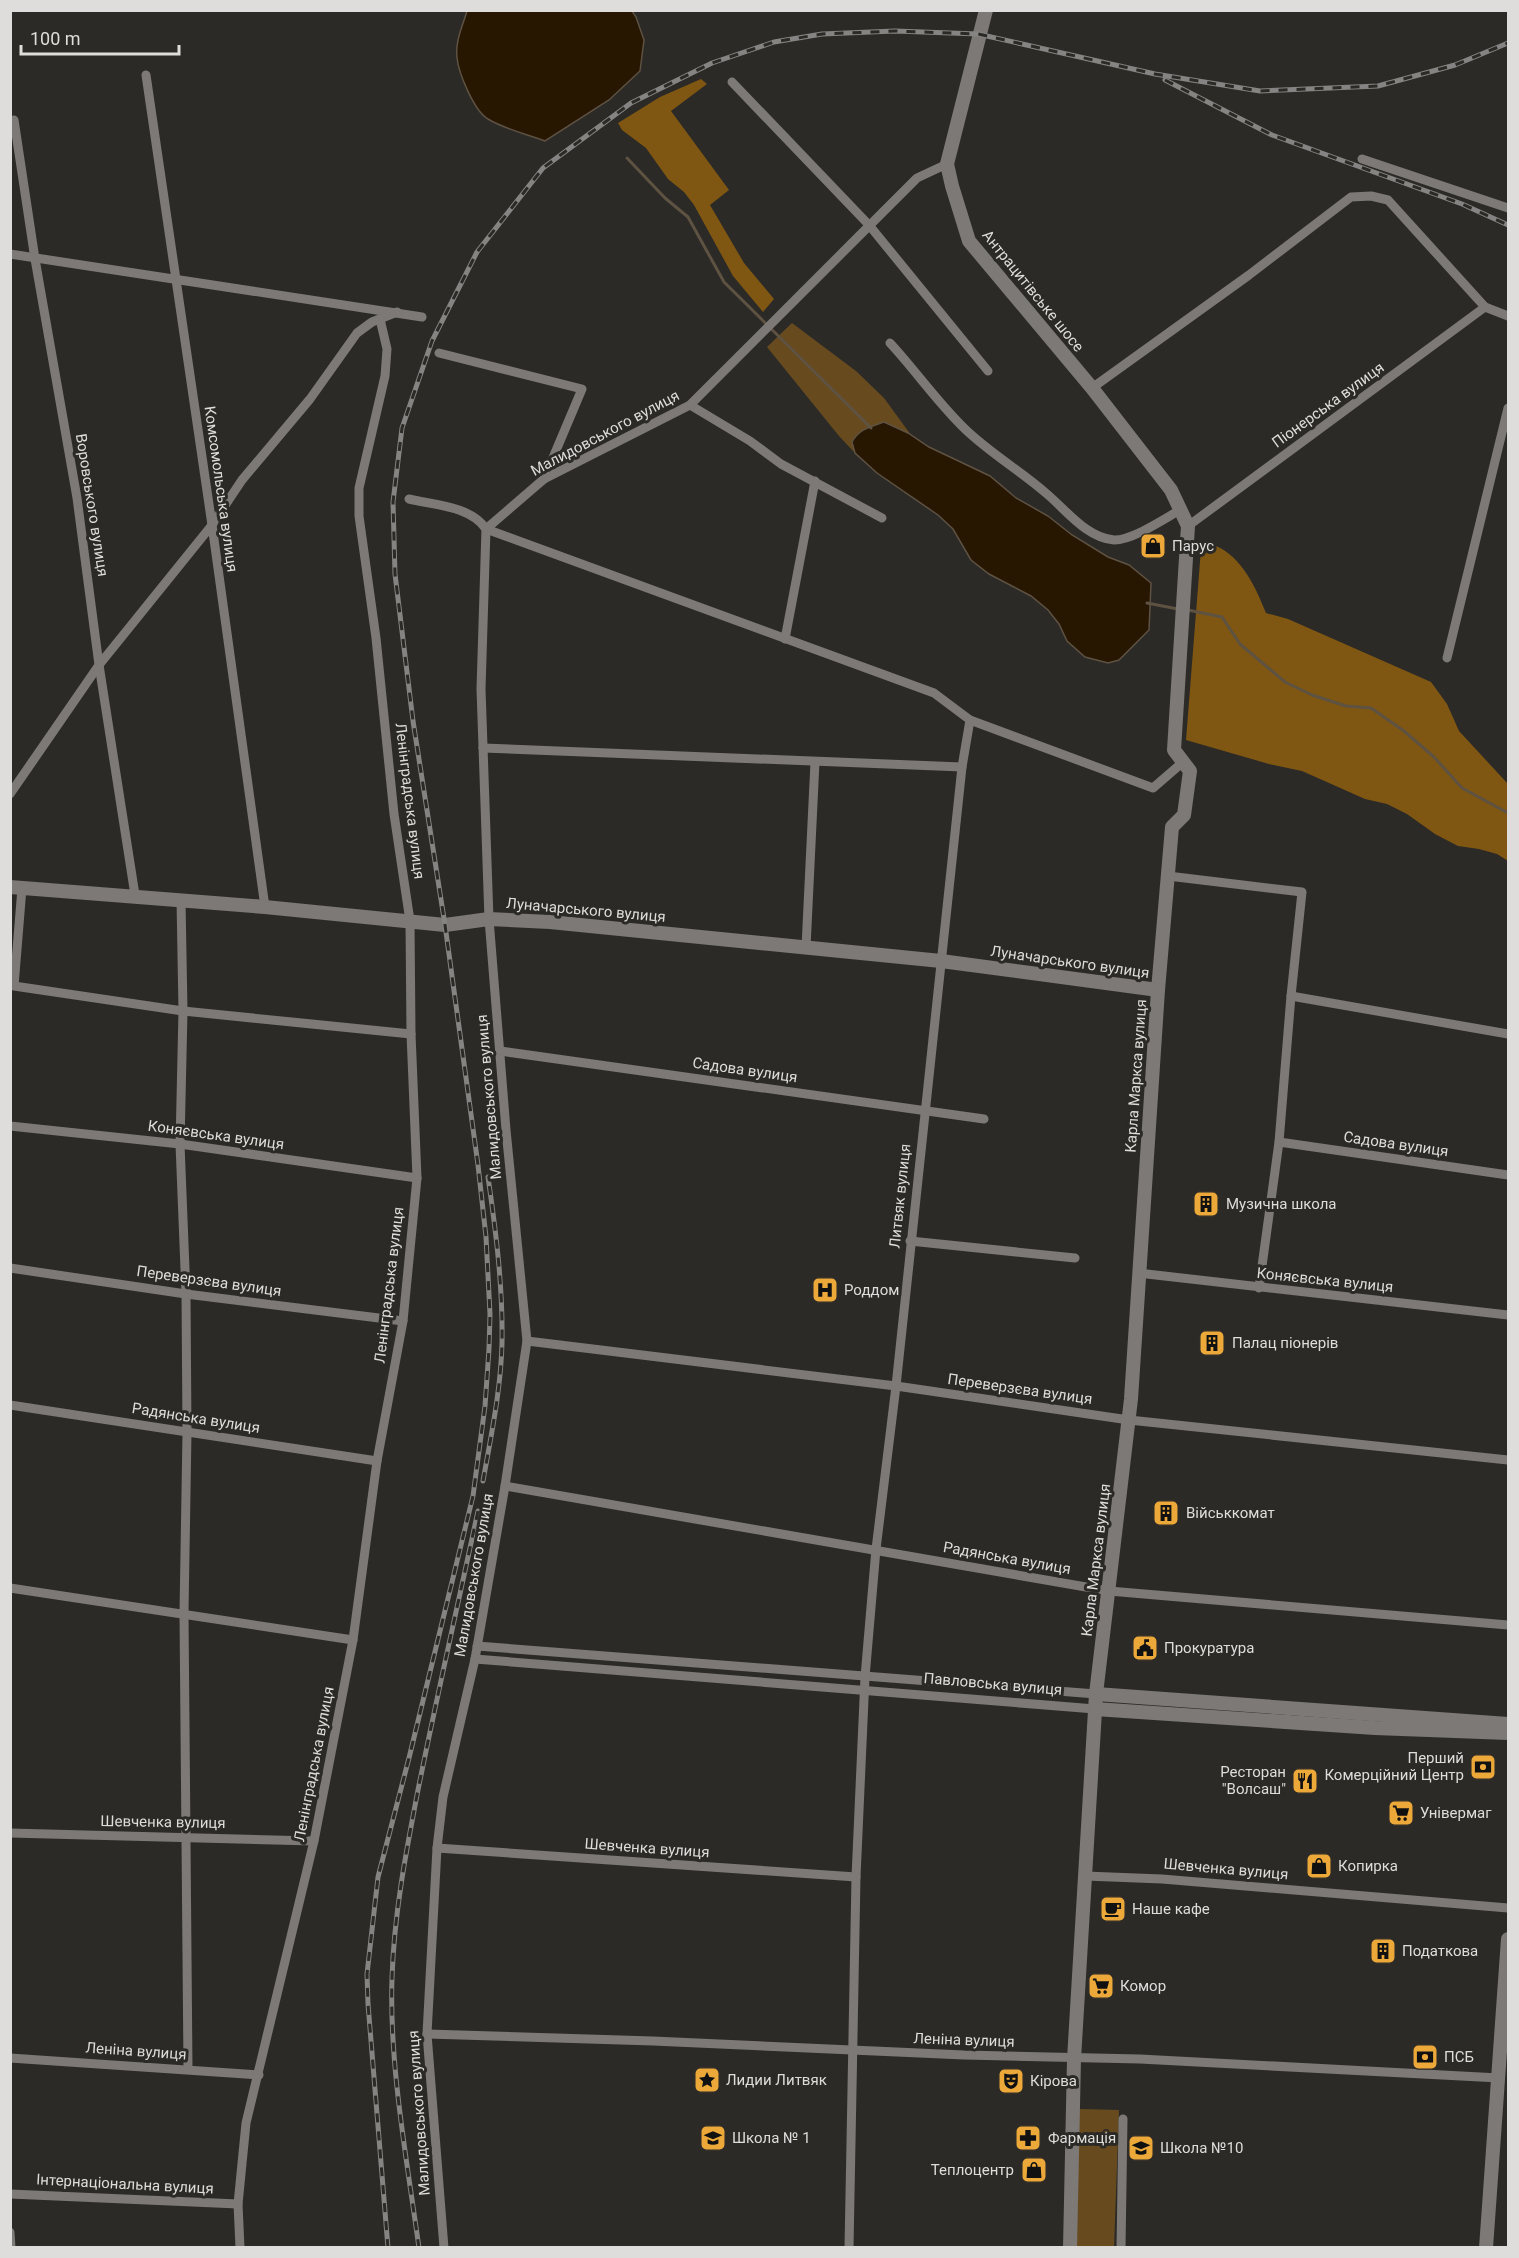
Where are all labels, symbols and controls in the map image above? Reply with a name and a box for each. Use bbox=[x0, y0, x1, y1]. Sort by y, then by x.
scale bar bbox=[21, 18, 178, 56]
text: 100 m bbox=[30, 28, 81, 49]
street label: Антрацитівське шосе bbox=[978, 227, 1088, 356]
street label: Піонерська вулиця bbox=[1269, 358, 1387, 452]
street label: Малидовського вулиця bbox=[528, 386, 682, 480]
street label: Комсомольська вулиця bbox=[200, 405, 242, 573]
street label: Воровського вулиця bbox=[72, 432, 112, 578]
shop icon: Парус bbox=[1138, 531, 1168, 561]
place label: Парус bbox=[1172, 537, 1214, 555]
street label: Ленінградська вулиця bbox=[391, 722, 429, 880]
street label: Луначарського вулиця bbox=[505, 894, 667, 926]
street label: Луначарського вулиця bbox=[990, 942, 1150, 982]
street label: Карла Маркса вулиця bbox=[1122, 999, 1150, 1153]
street label: Малидовського вулиця bbox=[473, 1014, 505, 1180]
street label: Садова вулиця bbox=[691, 1054, 799, 1086]
street label: Коняєвська вулиця bbox=[147, 1117, 285, 1153]
street label: Садова вулиця bbox=[1342, 1128, 1450, 1160]
street label: Литвяк вулиця bbox=[886, 1143, 914, 1249]
building icon: Музична школа bbox=[1191, 1189, 1221, 1219]
place label: Музична школа bbox=[1226, 1195, 1337, 1213]
street label: Ленінградська вулиця bbox=[370, 1206, 408, 1364]
street label: Переверзєва вулиця bbox=[135, 1262, 283, 1300]
street label: Коняєвська вулиця bbox=[1256, 1264, 1394, 1296]
hospital icon: Роддом bbox=[810, 1275, 840, 1305]
place label: Роддом bbox=[844, 1281, 899, 1299]
building icon: Палац піонерів bbox=[1197, 1328, 1227, 1358]
place label: Палац піонерів bbox=[1232, 1334, 1338, 1352]
street label: Переверзєва вулиця bbox=[946, 1370, 1094, 1408]
street label: Радянська вулиця bbox=[131, 1399, 261, 1437]
street label: Карла Маркса вулиця bbox=[1078, 1483, 1114, 1637]
street label: Малидовського вулиця bbox=[451, 1492, 497, 1658]
building icon: Військкомат bbox=[1151, 1498, 1181, 1528]
place label: Військкомат bbox=[1186, 1504, 1275, 1522]
street label: Радянська вулиця bbox=[942, 1538, 1072, 1578]
public building icon: Прокуратура bbox=[1130, 1633, 1160, 1663]
place label: Прокуратура bbox=[1164, 1639, 1254, 1657]
street label: Павловська вулиця bbox=[923, 1669, 1063, 1699]
street label: Ленінградська вулиця bbox=[290, 1685, 338, 1843]
place label: Перший Комерційний Центр bbox=[1324, 1749, 1464, 1784]
bank icon: Перший Комерційний Центр bbox=[1468, 1752, 1498, 1782]
place label: Ресторан "Волсаш" bbox=[1220, 1763, 1286, 1798]
restaurant icon: Ресторан "Волсаш" bbox=[1290, 1766, 1320, 1796]
supermarket icon: Універмаг bbox=[1386, 1798, 1416, 1828]
place label: Універмаг bbox=[1420, 1804, 1492, 1822]
street label: Шевченка вулиця bbox=[100, 1812, 226, 1832]
street label: Шевченка вулиця bbox=[584, 1835, 710, 1861]
shop icon: Копирка bbox=[1304, 1851, 1334, 1881]
street label: Шевченка вулиця bbox=[1163, 1855, 1289, 1883]
place label: Копирка bbox=[1338, 1857, 1398, 1875]
cafe icon: Наше кафе bbox=[1098, 1894, 1128, 1924]
place label: Наше кафе bbox=[1132, 1900, 1210, 1918]
building icon: Податкова bbox=[1368, 1936, 1398, 1966]
place label: Податкова bbox=[1402, 1942, 1478, 1960]
supermarket icon: Комор bbox=[1086, 1971, 1116, 2001]
place label: Комор bbox=[1120, 1977, 1166, 1995]
street label: Леніна вулиця bbox=[913, 2029, 1015, 2051]
street label: Малидовського вулиця bbox=[404, 2030, 434, 2196]
street label: Леніна вулиця bbox=[85, 2038, 187, 2064]
bank icon: ПСБ bbox=[1410, 2042, 1440, 2072]
place label: ПСБ bbox=[1444, 2048, 1474, 2066]
place icon: Лидии Литвяк bbox=[692, 2065, 722, 2095]
theatre icon: Кірова bbox=[996, 2066, 1026, 2096]
place label: Лидии Литвяк bbox=[726, 2071, 827, 2089]
place label: Кірова bbox=[1030, 2072, 1077, 2090]
school or university icon: Школа № 1 bbox=[698, 2123, 728, 2153]
pharmacy icon: Фармація bbox=[1013, 2123, 1043, 2153]
place label: Школа № 1 bbox=[732, 2129, 811, 2147]
place label: Фармація bbox=[1048, 2129, 1116, 2147]
school or university icon: Школа №10 bbox=[1126, 2133, 1156, 2163]
place label: Школа №10 bbox=[1160, 2139, 1243, 2157]
shop icon: Теплоцентр bbox=[1019, 2155, 1049, 2185]
place label: Теплоцентр bbox=[931, 2161, 1014, 2179]
street label: Інтернаціональна вулиця bbox=[36, 2170, 214, 2198]

